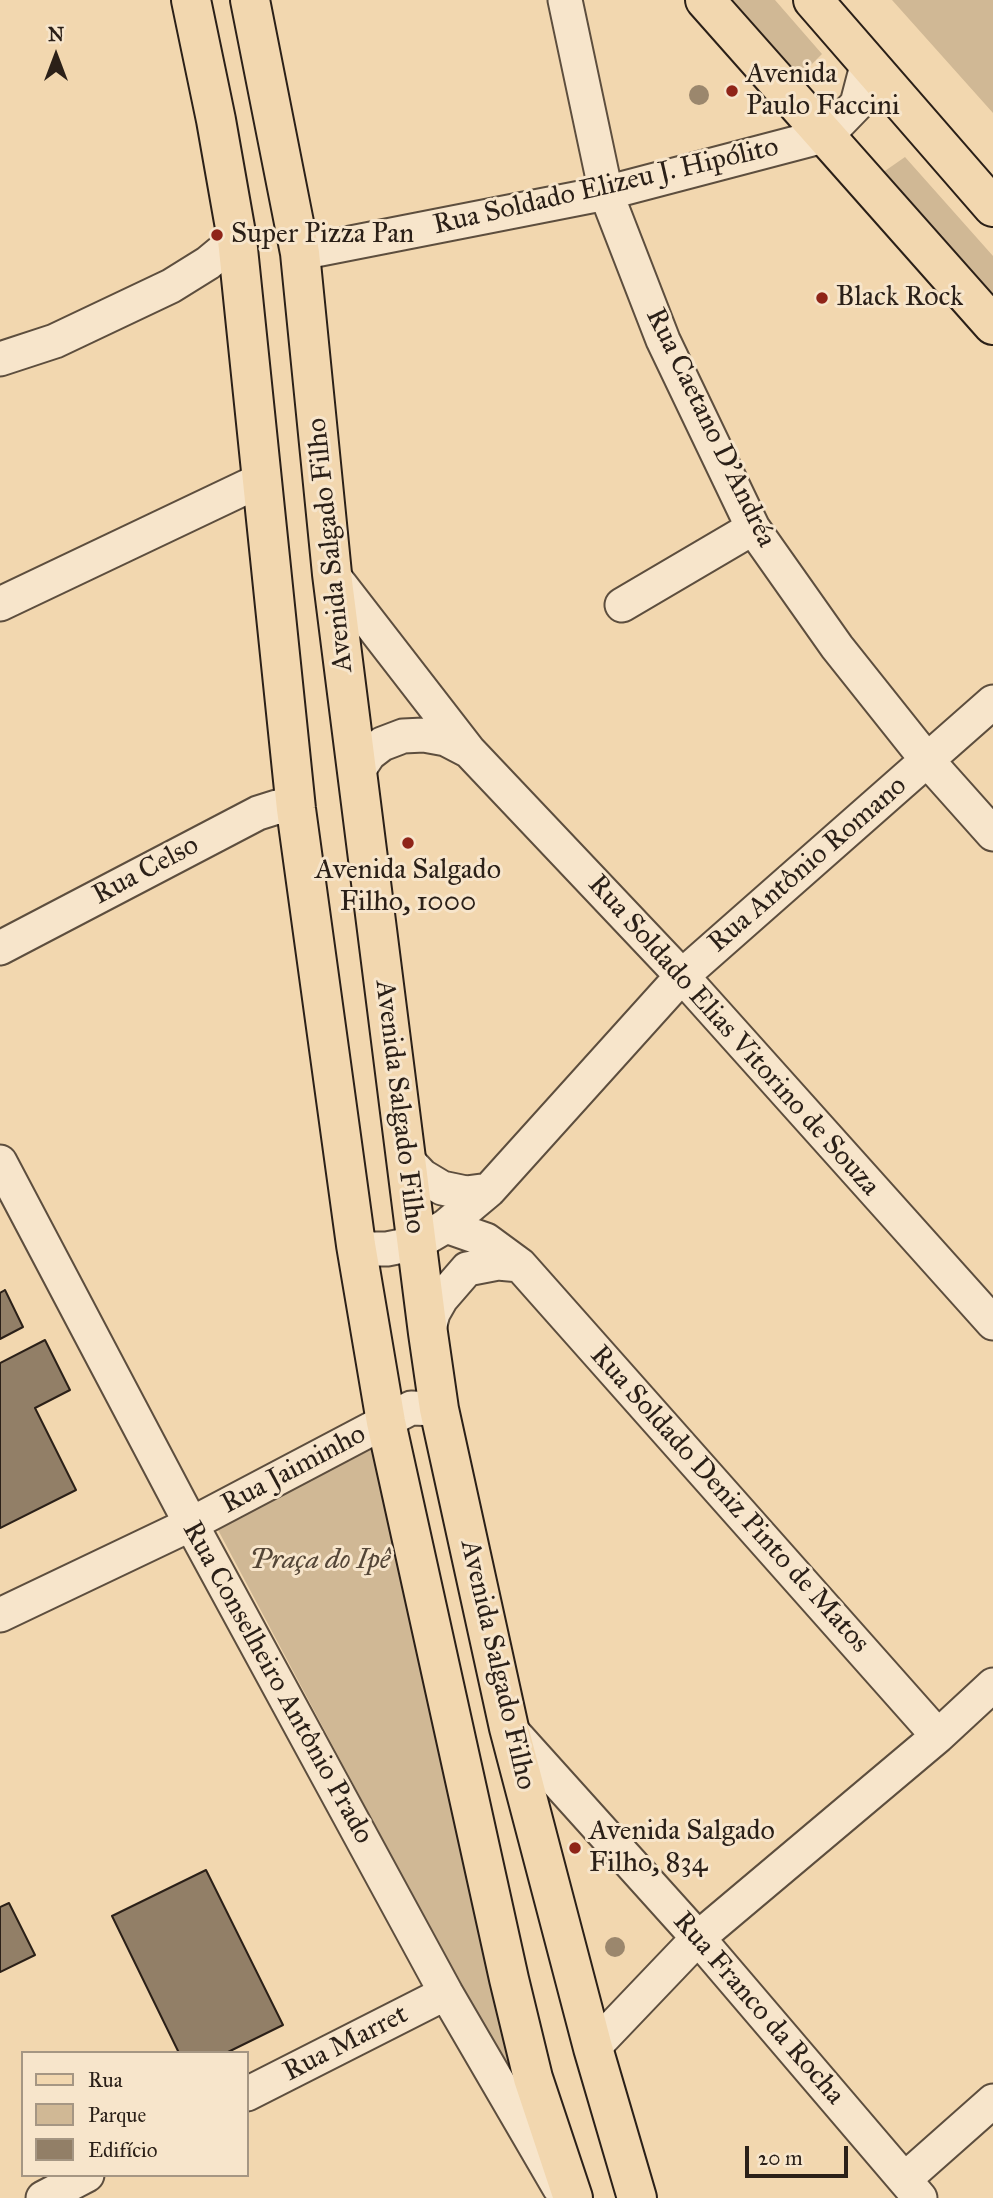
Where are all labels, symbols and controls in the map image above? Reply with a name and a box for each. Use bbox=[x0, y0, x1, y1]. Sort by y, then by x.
north arrow bbox=[21, 21, 91, 91]
text: N bbox=[48, 23, 64, 46]
place label: Avenida Paulo Faccini bbox=[746, 58, 900, 124]
marker: Avenida Paulo Faccini bbox=[724, 83, 740, 99]
street label: Rua Soldado Elizeu J. Hipólito bbox=[430, 131, 782, 243]
place label: Super Pizza Pan bbox=[231, 218, 414, 252]
marker: Super Pizza Pan bbox=[209, 227, 225, 243]
place label: Black Rock bbox=[836, 281, 963, 315]
marker: Black Rock bbox=[814, 290, 830, 306]
street label: Rua Caetano D'Andréa bbox=[638, 303, 782, 553]
street label: Avenida Salgado Filho bbox=[301, 416, 361, 674]
street label: Rua Antônio Romano bbox=[702, 770, 914, 960]
street label: Rua Celso bbox=[87, 829, 205, 913]
marker: Avenida Salgado Filho, 1000 bbox=[400, 835, 416, 851]
place label: Avenida Salgado Filho, 1000 bbox=[315, 854, 501, 920]
street label: Rua Soldado Elias Vitorino de Souza bbox=[580, 869, 886, 1203]
street label: Avenida Salgado Filho bbox=[367, 978, 431, 1236]
street label: Rua Soldado Deniz Pinto de Matos bbox=[582, 1339, 876, 1661]
street label: Rua Jaiminho bbox=[216, 1418, 372, 1522]
street label: Rua Conselheiro Antônio Prado bbox=[174, 1516, 380, 1850]
street label: Avenida Salgado Filho bbox=[452, 1537, 542, 1793]
park label: Praça do Ipê bbox=[250, 1544, 390, 1578]
place label: Avenida Salgado Filho, 834 bbox=[589, 1815, 775, 1881]
marker: Avenida Salgado Filho, 834 bbox=[567, 1840, 583, 1856]
street label: Rua Franco da Rocha bbox=[665, 1906, 851, 2112]
street label: Rua Marret bbox=[278, 1998, 414, 2090]
legend bbox=[21, 2051, 248, 2177]
text: Rua bbox=[88, 2067, 123, 2093]
text: Parque bbox=[88, 2102, 146, 2128]
scale bar bbox=[748, 2132, 851, 2176]
text: Edifício bbox=[88, 2137, 157, 2163]
text: 20 m bbox=[758, 2145, 803, 2171]

